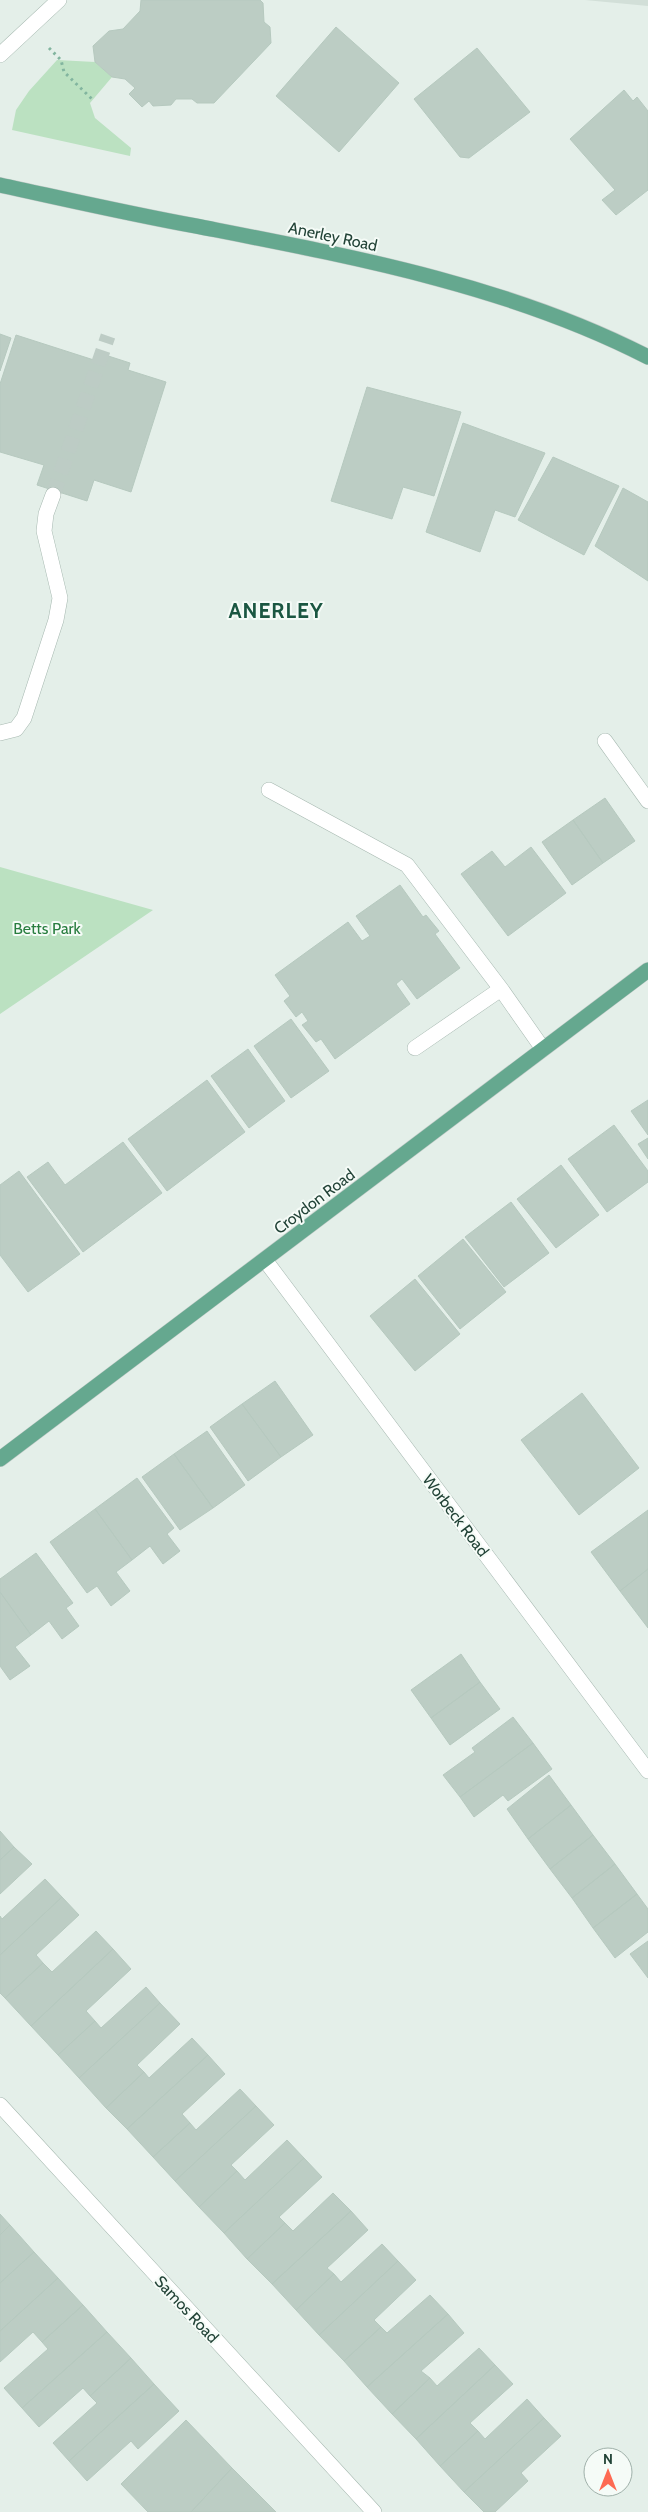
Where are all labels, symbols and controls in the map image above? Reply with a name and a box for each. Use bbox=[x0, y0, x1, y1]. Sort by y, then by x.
street label: Anerley Road bbox=[287, 218, 379, 255]
district label: ANERLEY bbox=[228, 598, 324, 623]
park label: Betts Park bbox=[13, 919, 82, 938]
street label: Croydon Road bbox=[270, 1165, 358, 1238]
street label: Worbeck Road bbox=[418, 1470, 493, 1560]
street label: Samos Road bbox=[151, 2272, 222, 2347]
north arrow bbox=[583, 2447, 633, 2497]
text: N bbox=[603, 2450, 613, 2468]

